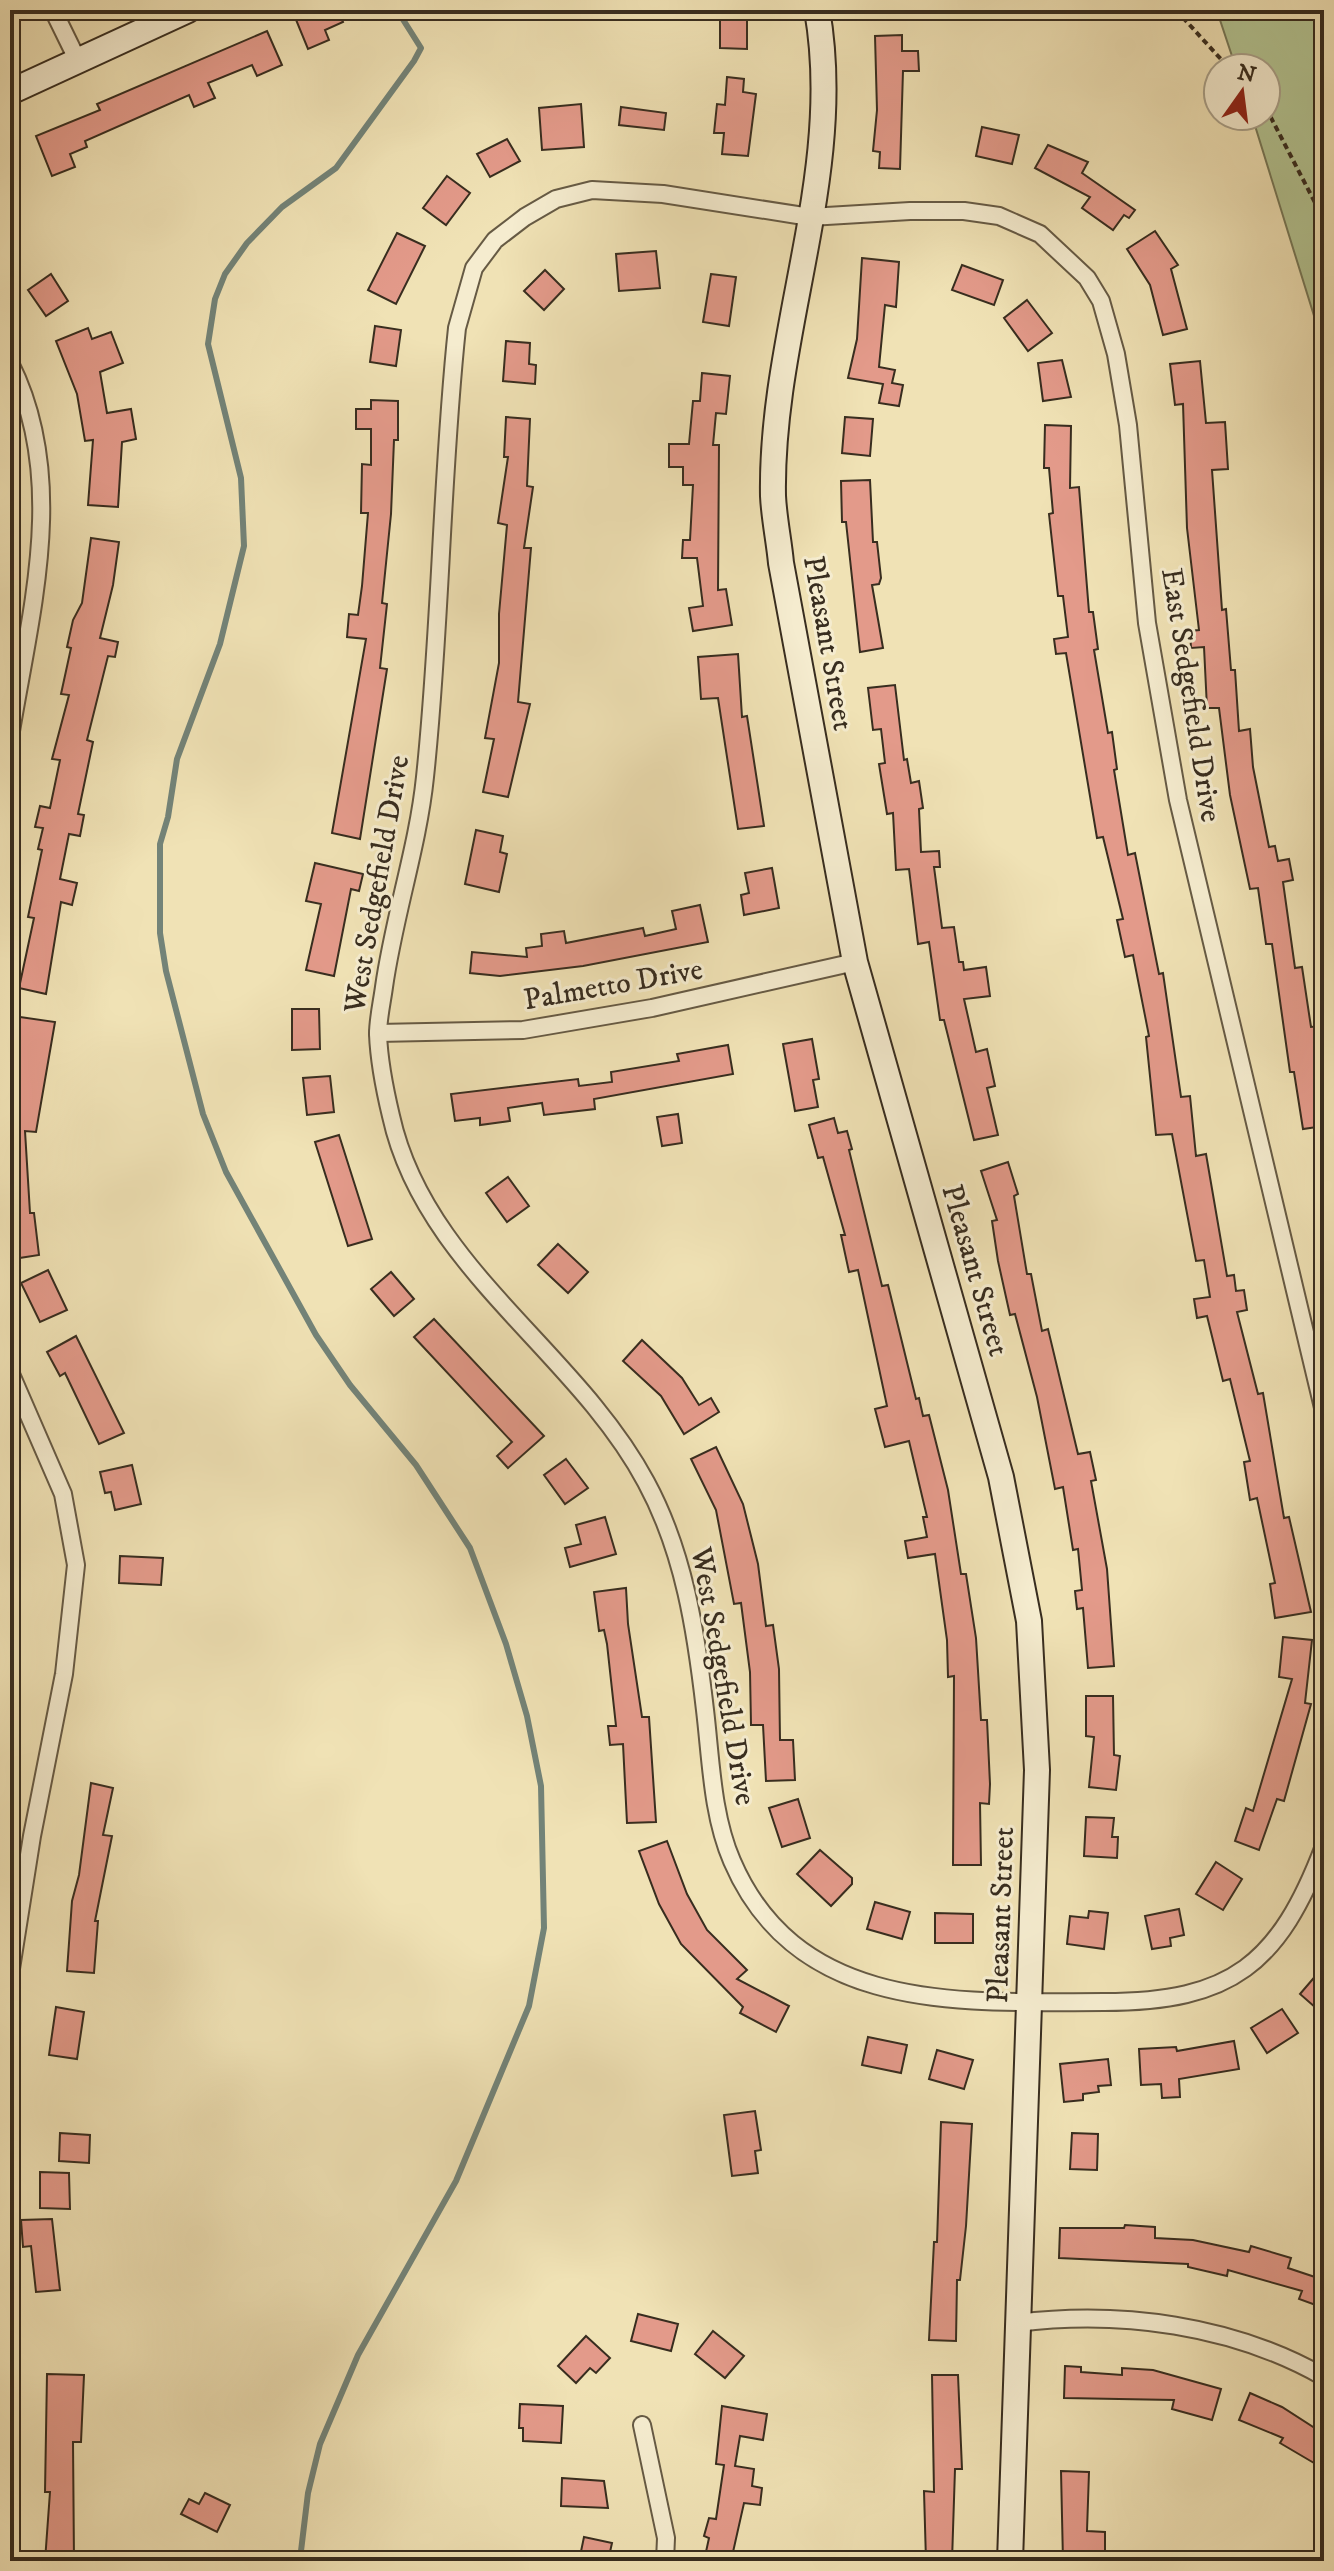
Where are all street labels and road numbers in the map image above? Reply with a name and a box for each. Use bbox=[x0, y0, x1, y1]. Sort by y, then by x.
street label: Pleasant Street bbox=[794, 553, 861, 733]
street label: East Sedgefield Drive bbox=[1152, 566, 1229, 825]
street label: West Sedgefield Drive bbox=[336, 752, 418, 1017]
street label: Palmetto Drive bbox=[521, 952, 706, 1019]
street label: Pleasant Street bbox=[932, 1180, 1017, 1360]
street label: West Sedgefield Drive bbox=[681, 1543, 763, 1808]
street label: Pleasant Street bbox=[980, 1826, 1023, 2004]

